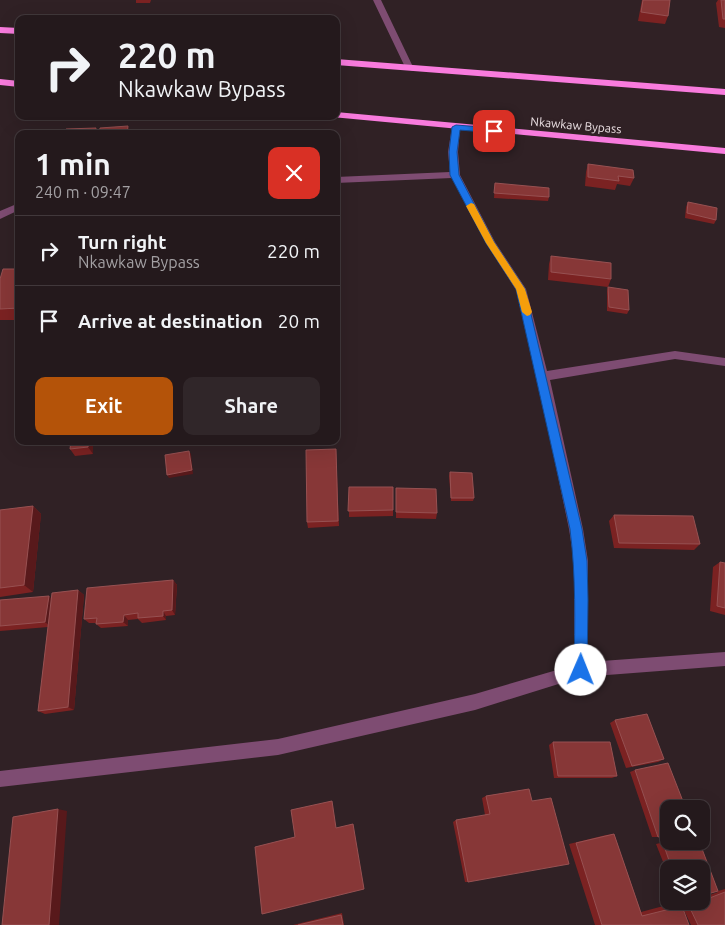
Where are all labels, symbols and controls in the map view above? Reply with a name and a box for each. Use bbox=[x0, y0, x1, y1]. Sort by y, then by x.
icon: right bbox=[35, 35, 100, 100]
text: 220 m bbox=[118, 35, 216, 75]
text: Nkawkaw Bypass bbox=[118, 76, 285, 101]
pin bbox=[473, 110, 515, 152]
street label: Nkawkaw Bypass bbox=[530, 115, 622, 135]
icon: arrive bbox=[480, 117, 508, 145]
text: 1 min bbox=[35, 147, 111, 181]
button: close bbox=[268, 147, 320, 199]
text: 240 m · 09:47 bbox=[35, 183, 131, 201]
text: Turn right bbox=[78, 231, 166, 253]
icon: right bbox=[35, 237, 63, 265]
text: 220 m bbox=[267, 240, 320, 262]
text: Nkawkaw Bypass bbox=[78, 253, 200, 271]
icon: arrive bbox=[35, 307, 63, 335]
text: Arrive at destination bbox=[78, 310, 263, 332]
text: 20 m bbox=[278, 310, 320, 332]
button: Exit bbox=[35, 377, 173, 435]
button: Share bbox=[183, 377, 320, 435]
position arrow bbox=[554, 643, 606, 695]
map controls bbox=[660, 800, 710, 910]
button: search bbox=[660, 800, 710, 850]
button: layers bbox=[660, 860, 710, 910]

